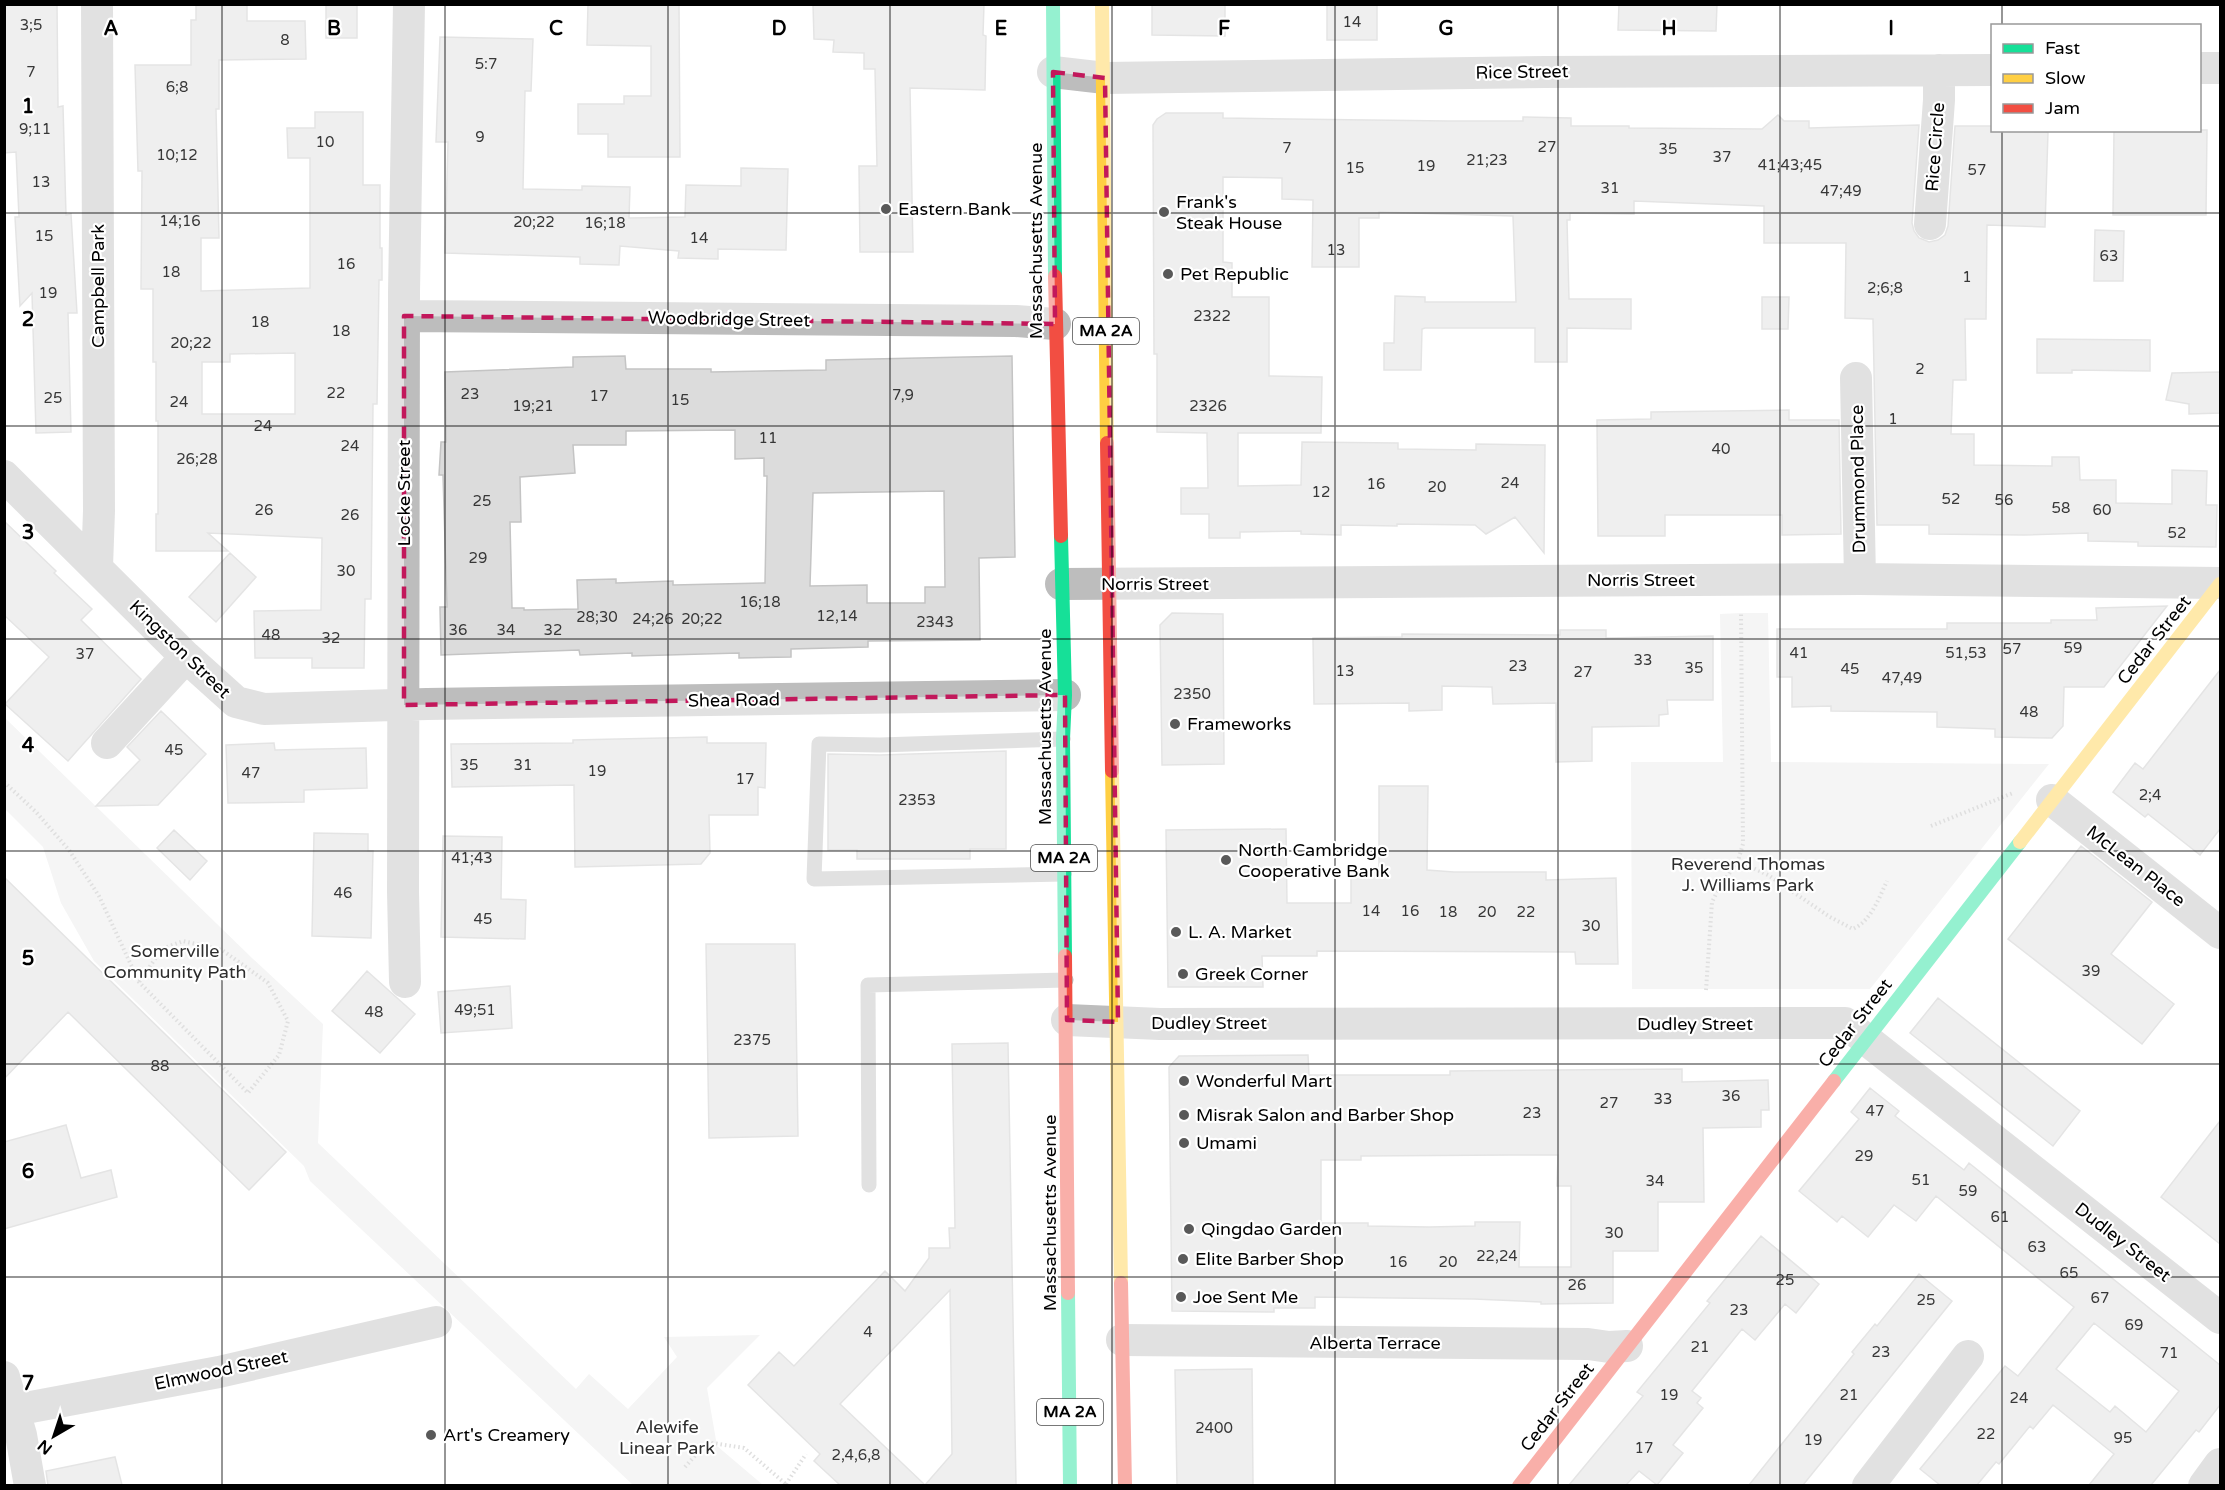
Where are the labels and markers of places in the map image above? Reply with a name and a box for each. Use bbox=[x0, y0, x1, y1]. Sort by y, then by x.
place label: Frank's Steak House bbox=[1176, 191, 1282, 234]
place label: Eastern Bank bbox=[898, 198, 1011, 220]
marker: Eastern Bank bbox=[879, 202, 893, 216]
marker: Frank's Steak House bbox=[1157, 205, 1171, 219]
place label: Pet Republic bbox=[1180, 263, 1289, 285]
marker: Pet Republic bbox=[1161, 267, 1175, 281]
place label: Frameworks bbox=[1187, 713, 1291, 735]
marker: Frameworks bbox=[1168, 717, 1182, 731]
place label: North Cambridge Cooperative Bank bbox=[1238, 839, 1390, 882]
marker: North Cambridge Cooperative Bank bbox=[1219, 853, 1233, 867]
place label: L. A. Market bbox=[1188, 921, 1292, 943]
marker: L. A. Market bbox=[1169, 925, 1183, 939]
place label: Greek Corner bbox=[1195, 963, 1308, 985]
marker: Greek Corner bbox=[1176, 967, 1190, 981]
place label: Wonderful Mart bbox=[1196, 1070, 1332, 1092]
marker: Wonderful Mart bbox=[1177, 1074, 1191, 1088]
place label: Misrak Salon and Barber Shop bbox=[1196, 1104, 1454, 1126]
marker: Misrak Salon and Barber Shop bbox=[1177, 1108, 1191, 1122]
place label: Umami bbox=[1196, 1132, 1257, 1154]
marker: Umami bbox=[1177, 1136, 1191, 1150]
place label: Qingdao Garden bbox=[1201, 1218, 1342, 1240]
marker: Qingdao Garden bbox=[1182, 1222, 1196, 1236]
place label: Elite Barber Shop bbox=[1195, 1248, 1344, 1270]
marker: Elite Barber Shop bbox=[1176, 1252, 1190, 1266]
place label: Joe Sent Me bbox=[1193, 1286, 1298, 1308]
marker: Joe Sent Me bbox=[1174, 1290, 1188, 1304]
place label: Art's Creamery bbox=[443, 1424, 570, 1446]
marker: Art's Creamery bbox=[424, 1428, 438, 1442]

